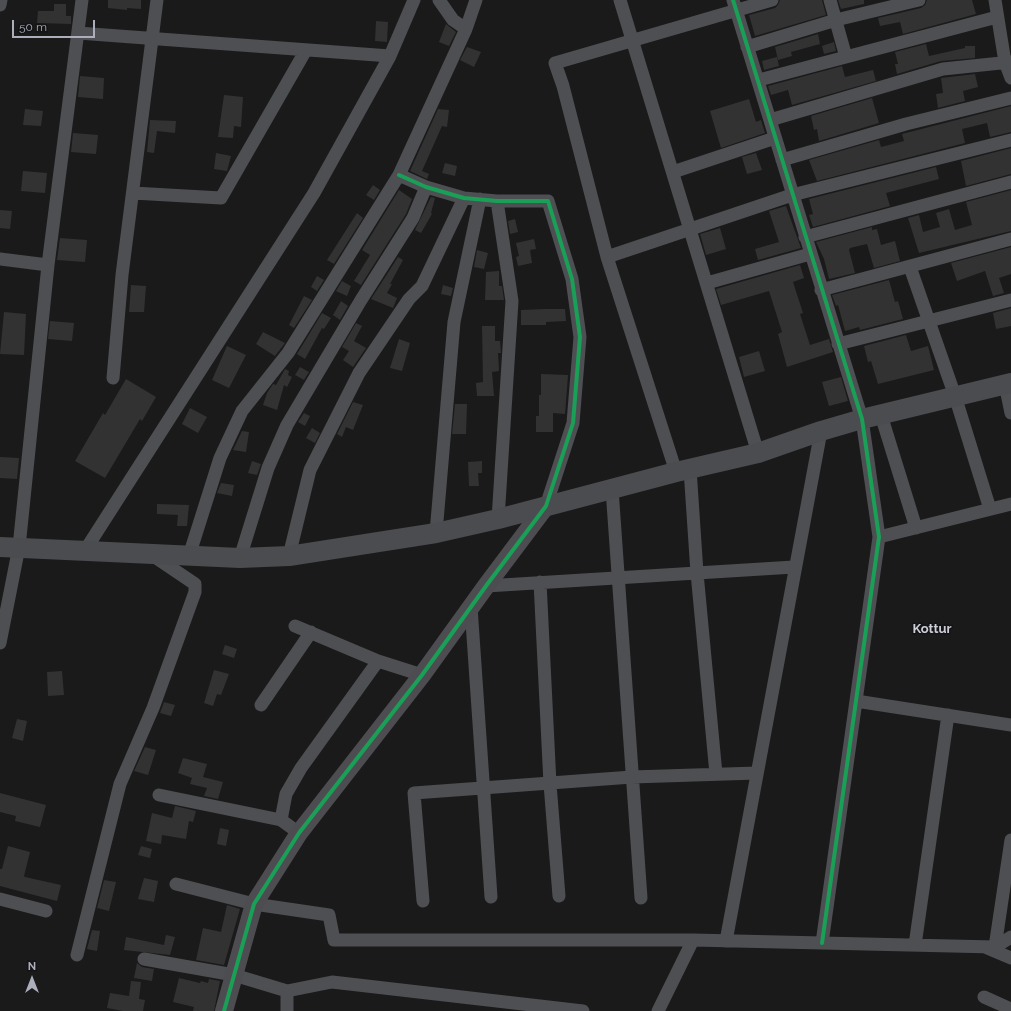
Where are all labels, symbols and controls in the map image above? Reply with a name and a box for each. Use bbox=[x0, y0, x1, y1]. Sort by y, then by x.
scale bar bbox=[14, 12, 97, 38]
text: 50 m bbox=[19, 20, 47, 34]
district label: Kottur bbox=[912, 621, 952, 637]
north arrow bbox=[12, 959, 52, 999]
text: N bbox=[28, 960, 36, 973]

